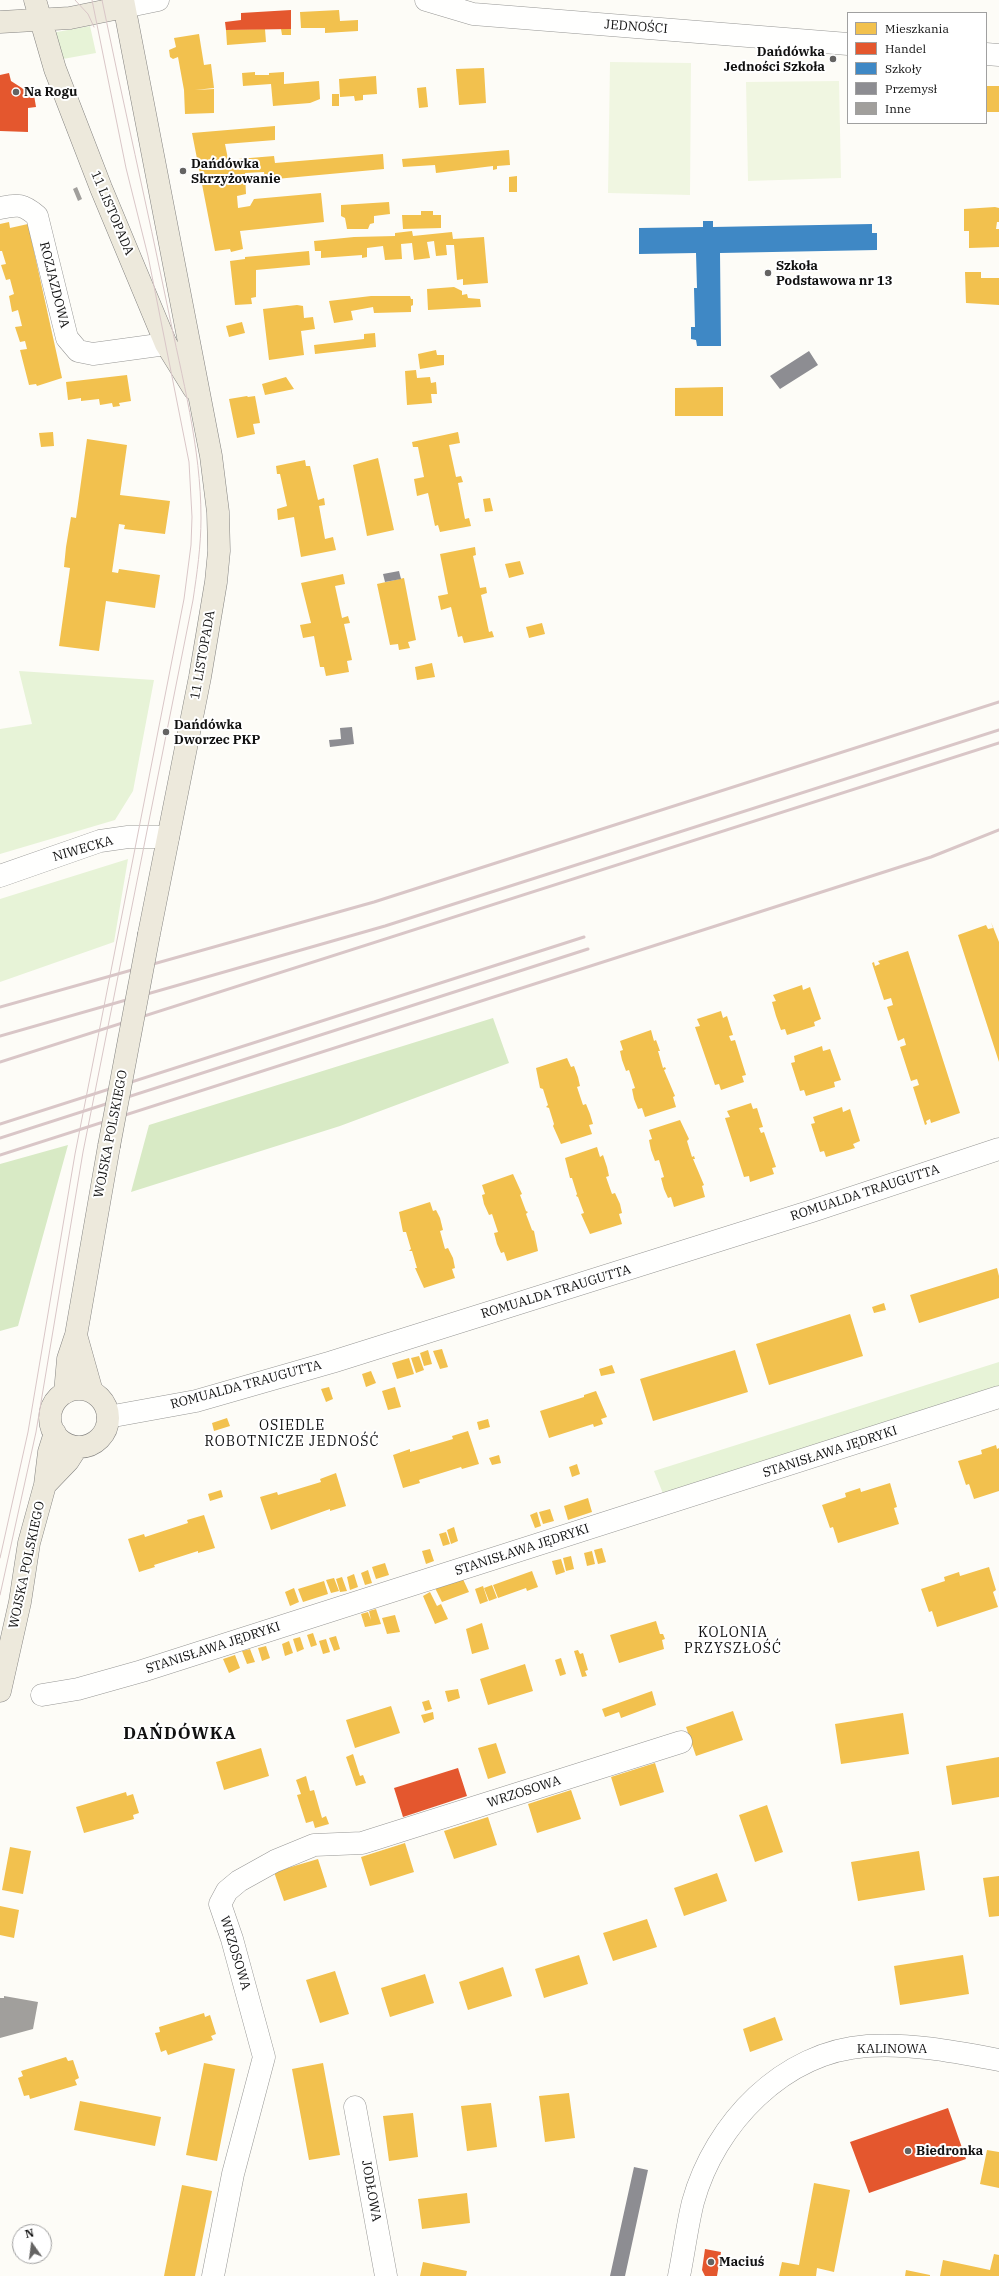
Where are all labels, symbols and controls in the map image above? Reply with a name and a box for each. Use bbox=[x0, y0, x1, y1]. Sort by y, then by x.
legend bbox=[847, 12, 987, 124]
street label: JEDNOŚCI bbox=[604, 17, 668, 37]
text: Mieszkania bbox=[885, 21, 949, 36]
text: Handel bbox=[885, 41, 926, 56]
place label: Dańdówka Jedności Szkoła bbox=[724, 44, 825, 75]
marker: Dańdówka Jedności Szkoła bbox=[828, 54, 838, 64]
text: Szkoły bbox=[885, 61, 922, 76]
text: Przemysł bbox=[885, 81, 937, 96]
place label: Na Rogu bbox=[24, 84, 77, 100]
marker: Na Rogu bbox=[11, 87, 21, 97]
text: Inne bbox=[885, 101, 911, 116]
place label: Dańdówka Skrzyżowanie bbox=[191, 156, 281, 187]
marker: Dańdówka Skrzyżowanie bbox=[178, 166, 188, 176]
street label: 11 LISTOPADA bbox=[87, 168, 137, 258]
street label: ROZJAZDOWA bbox=[36, 240, 72, 330]
place label: Szkoła Podstawowa nr 13 bbox=[776, 258, 892, 289]
marker: Szkoła Podstawowa nr 13 bbox=[763, 268, 773, 278]
street label: 11 LISTOPADA bbox=[187, 609, 219, 701]
place label: Dańdówka Dworzec PKP bbox=[174, 717, 260, 748]
marker: Dańdówka Dworzec PKP bbox=[161, 727, 171, 737]
street label: NIWECKA bbox=[51, 833, 115, 865]
street label: WOJSKA POLSKIEGO bbox=[91, 1069, 131, 1199]
street label: ROMUALDA TRAUGUTTA bbox=[789, 1162, 941, 1224]
street label: ROMUALDA TRAUGUTTA bbox=[479, 1262, 633, 1322]
street label: ROMUALDA TRAUGUTTA bbox=[169, 1357, 323, 1413]
district label: OSIEDLE ROBOTNICZE JEDNOŚĆ bbox=[204, 1418, 380, 1450]
street label: STANISŁAWA JĘDRYKI bbox=[761, 1423, 899, 1481]
street label: WOJSKA POLSKIEGO bbox=[6, 1500, 48, 1630]
street label: STANISŁAWA JĘDRYKI bbox=[453, 1521, 591, 1579]
street label: STANISŁAWA JĘDRYKI bbox=[144, 1619, 282, 1677]
district label: KOLONIA PRZYSZŁOŚĆ bbox=[684, 1625, 782, 1658]
district label: DAŃDÓWKA bbox=[123, 1724, 237, 1744]
street label: WRZOSOWA bbox=[485, 1773, 563, 1811]
street label: WRZOSOWA bbox=[216, 1914, 254, 1992]
street label: KALINOWA bbox=[857, 2041, 927, 2057]
place label: Biedronka bbox=[916, 2143, 983, 2159]
marker: Biedronka bbox=[903, 2146, 913, 2156]
street label: JODŁOWA bbox=[358, 2159, 384, 2223]
north arrow bbox=[12, 2224, 52, 2264]
text: N bbox=[23, 2225, 35, 2241]
place label: Maciuś bbox=[719, 2254, 764, 2270]
marker: Maciuś bbox=[706, 2257, 716, 2267]

